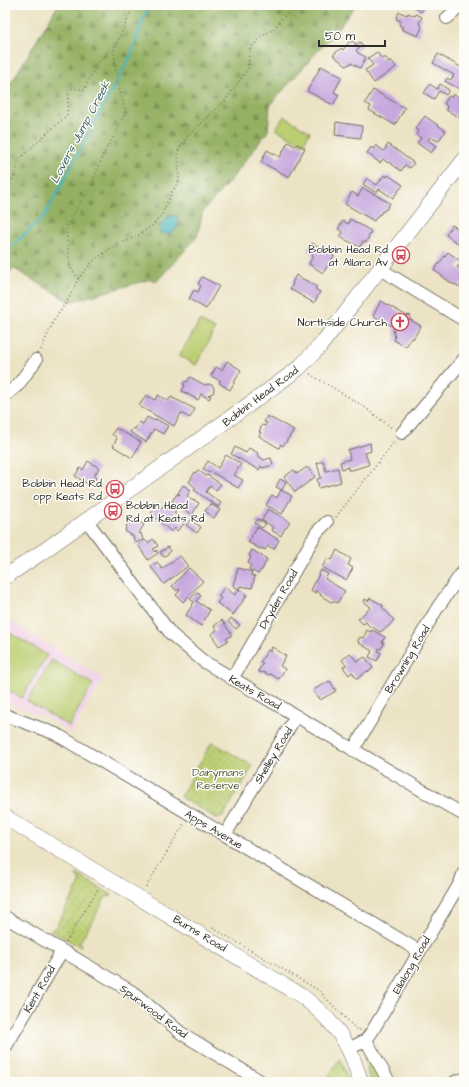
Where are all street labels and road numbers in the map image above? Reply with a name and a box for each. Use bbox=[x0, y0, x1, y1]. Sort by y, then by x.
street label: Bobbin Head Road bbox=[219, 363, 302, 430]
street label: Dryden Road bbox=[255, 567, 302, 632]
street label: Browning Road bbox=[381, 622, 435, 697]
street label: Keats Road bbox=[226, 671, 284, 714]
street label: Shelley Road bbox=[251, 724, 297, 787]
street label: Apps Avenue bbox=[182, 806, 245, 853]
street label: Burns Road bbox=[170, 912, 230, 956]
street label: Ellalong Road bbox=[389, 933, 435, 997]
street label: Kent Road bbox=[20, 963, 59, 1016]
street label: Spurwood Road bbox=[117, 981, 191, 1042]

